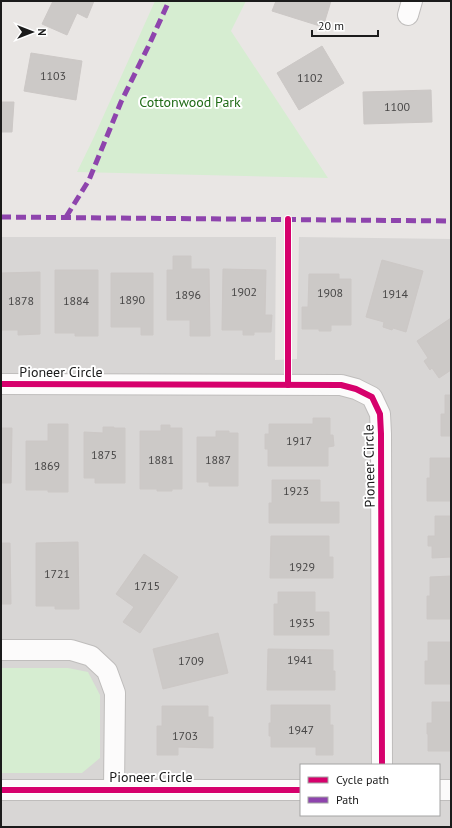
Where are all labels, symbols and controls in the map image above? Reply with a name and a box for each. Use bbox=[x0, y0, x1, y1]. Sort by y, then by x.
north arrow bbox=[12, 12, 52, 52]
scale bar bbox=[312, 12, 378, 38]
text: 20 m bbox=[318, 18, 344, 33]
text: N bbox=[35, 28, 49, 36]
house number: 1103 bbox=[40, 68, 66, 83]
house number: 1102 bbox=[297, 70, 323, 85]
park label: Cottonwood Park bbox=[139, 93, 241, 111]
house number: 1100 bbox=[384, 99, 411, 114]
house number: 1902 bbox=[231, 284, 257, 299]
house number: 1908 bbox=[317, 285, 343, 300]
house number: 1914 bbox=[382, 286, 409, 301]
house number: 1896 bbox=[175, 287, 201, 302]
house number: 1890 bbox=[119, 292, 146, 307]
house number: 1878 bbox=[8, 293, 34, 308]
house number: 1884 bbox=[63, 293, 90, 308]
street label: Pioneer Circle bbox=[19, 363, 103, 381]
street label: Pioneer Circle bbox=[359, 424, 379, 508]
house number: 1917 bbox=[286, 433, 312, 448]
house number: 1875 bbox=[91, 447, 117, 462]
house number: 1881 bbox=[148, 452, 174, 467]
house number: 1887 bbox=[205, 452, 231, 467]
house number: 1869 bbox=[34, 458, 60, 473]
house number: 1923 bbox=[283, 483, 309, 498]
house number: 1929 bbox=[289, 559, 315, 574]
house number: 1721 bbox=[44, 566, 70, 581]
house number: 1715 bbox=[134, 578, 160, 593]
house number: 1935 bbox=[289, 615, 315, 630]
house number: 1941 bbox=[287, 652, 313, 667]
house number: 1709 bbox=[178, 653, 204, 668]
house number: 1947 bbox=[288, 722, 314, 737]
house number: 1703 bbox=[172, 728, 198, 743]
legend bbox=[300, 764, 440, 816]
street label: Pioneer Circle bbox=[109, 768, 193, 786]
text: Cycle path bbox=[336, 772, 389, 787]
text: Path bbox=[336, 792, 359, 807]

